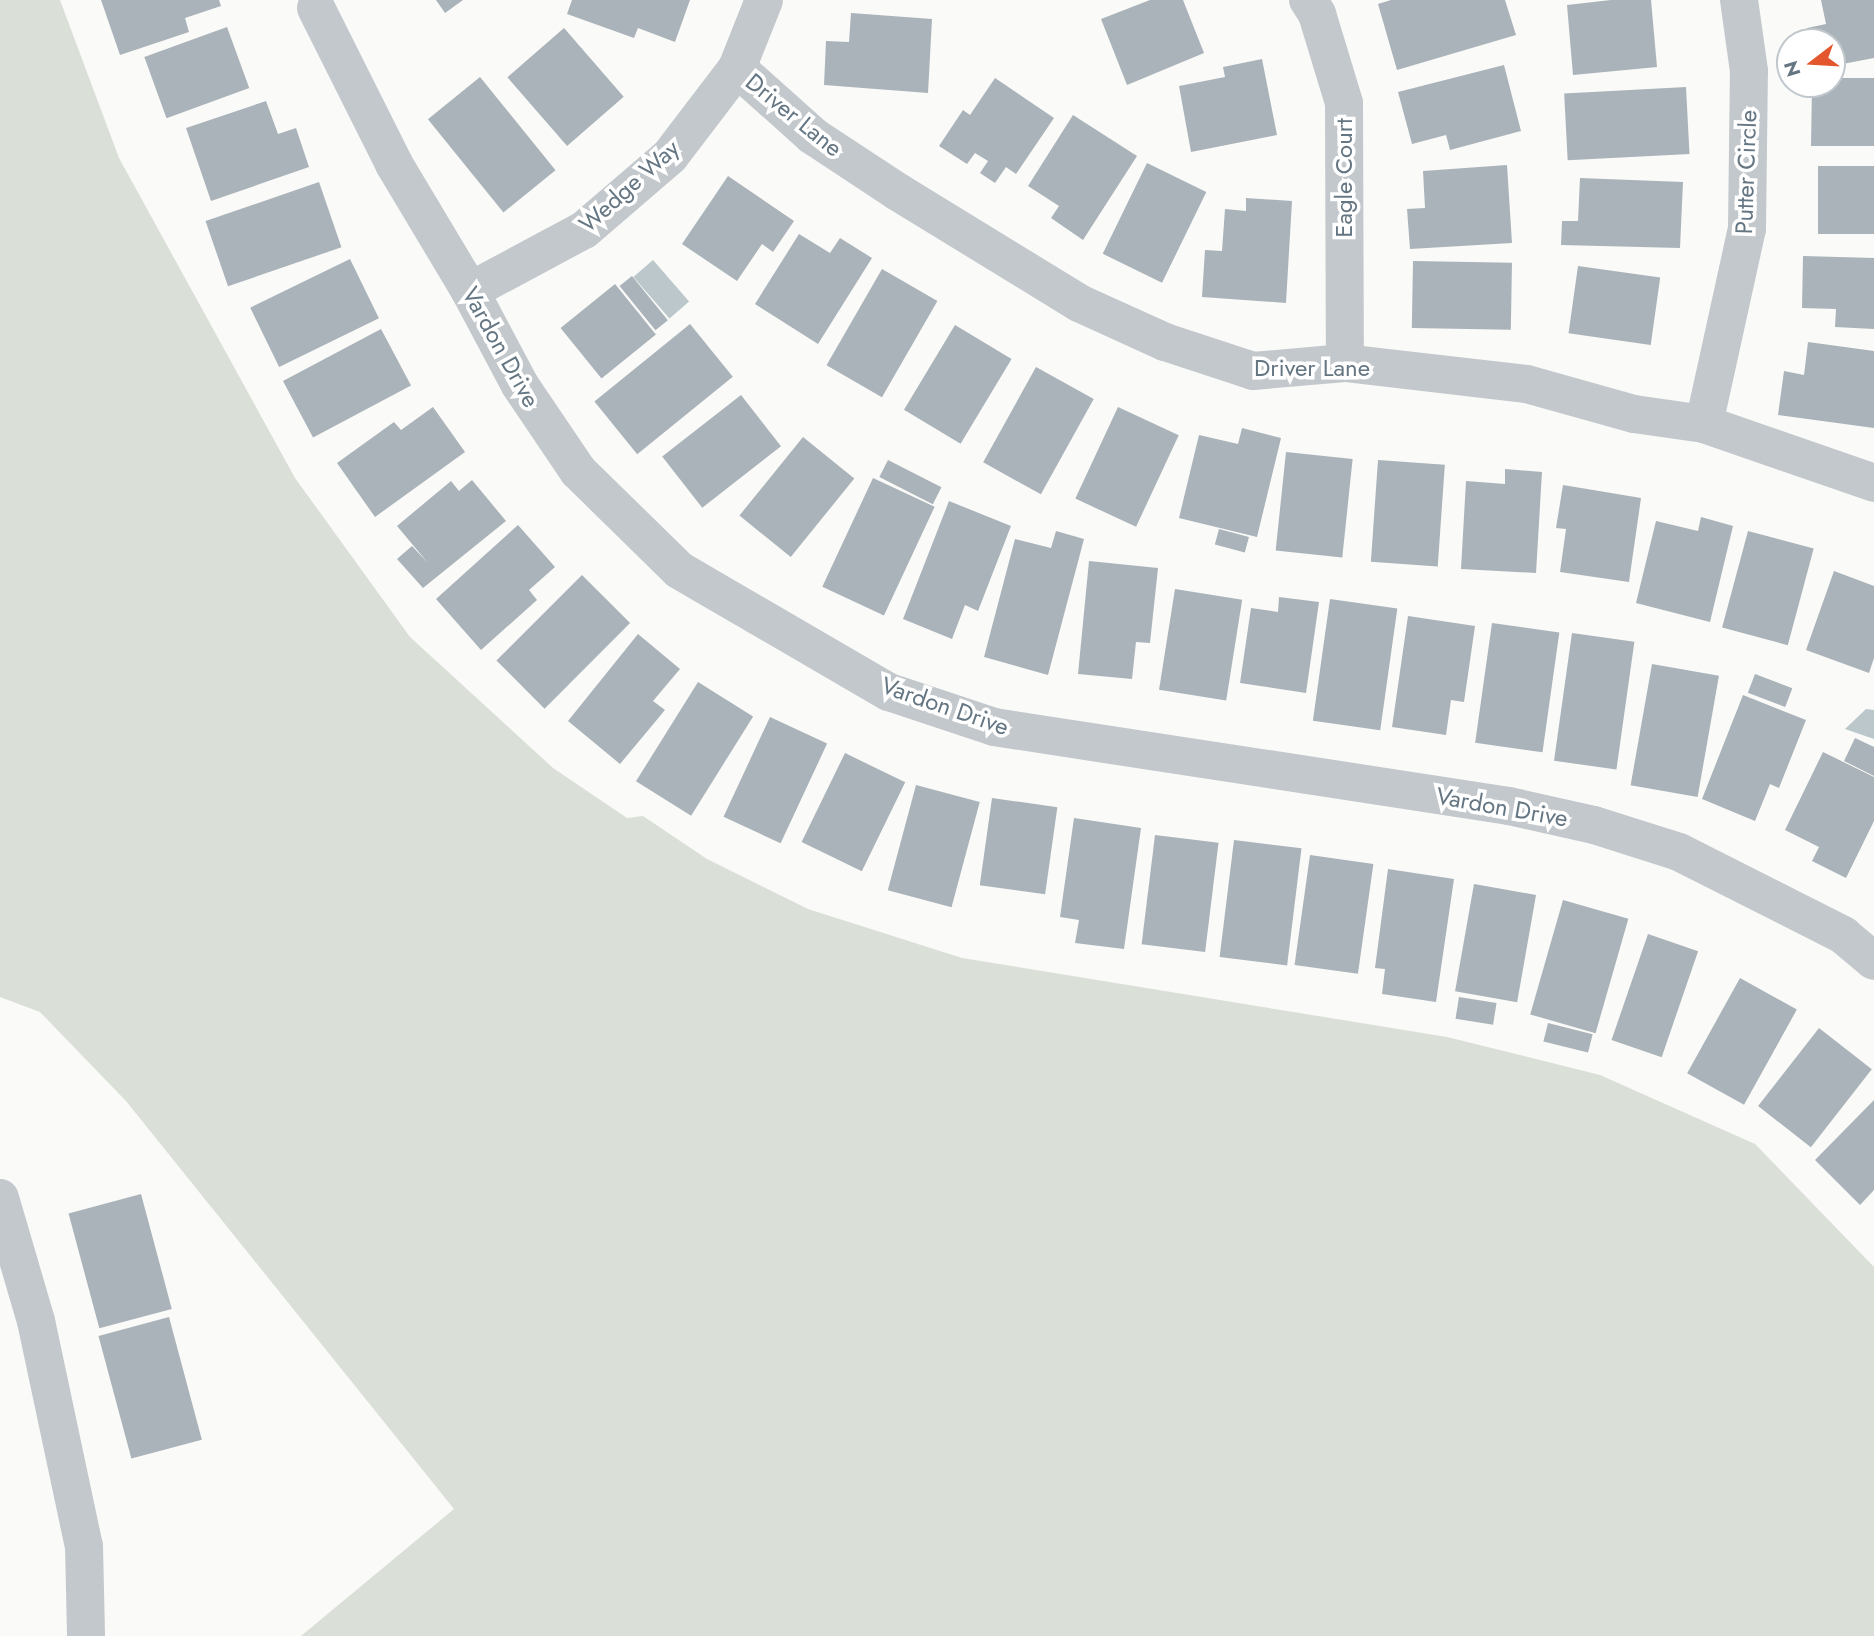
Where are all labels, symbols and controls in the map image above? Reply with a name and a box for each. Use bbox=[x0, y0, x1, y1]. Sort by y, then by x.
north arrow bbox=[1776, 28, 1846, 98]
text: N bbox=[1777, 58, 1807, 80]
street label: Driver Lane bbox=[740, 67, 848, 163]
street label: Putter Circle bbox=[1729, 109, 1763, 235]
street label: Eagle Court bbox=[1330, 118, 1358, 238]
street label: Wedge Way bbox=[573, 134, 685, 238]
street label: Vardon Drive bbox=[456, 282, 546, 412]
street label: Driver Lane bbox=[1254, 354, 1370, 382]
street label: Vardon Drive bbox=[877, 671, 1013, 741]
street label: Vardon Drive bbox=[1434, 781, 1570, 833]

